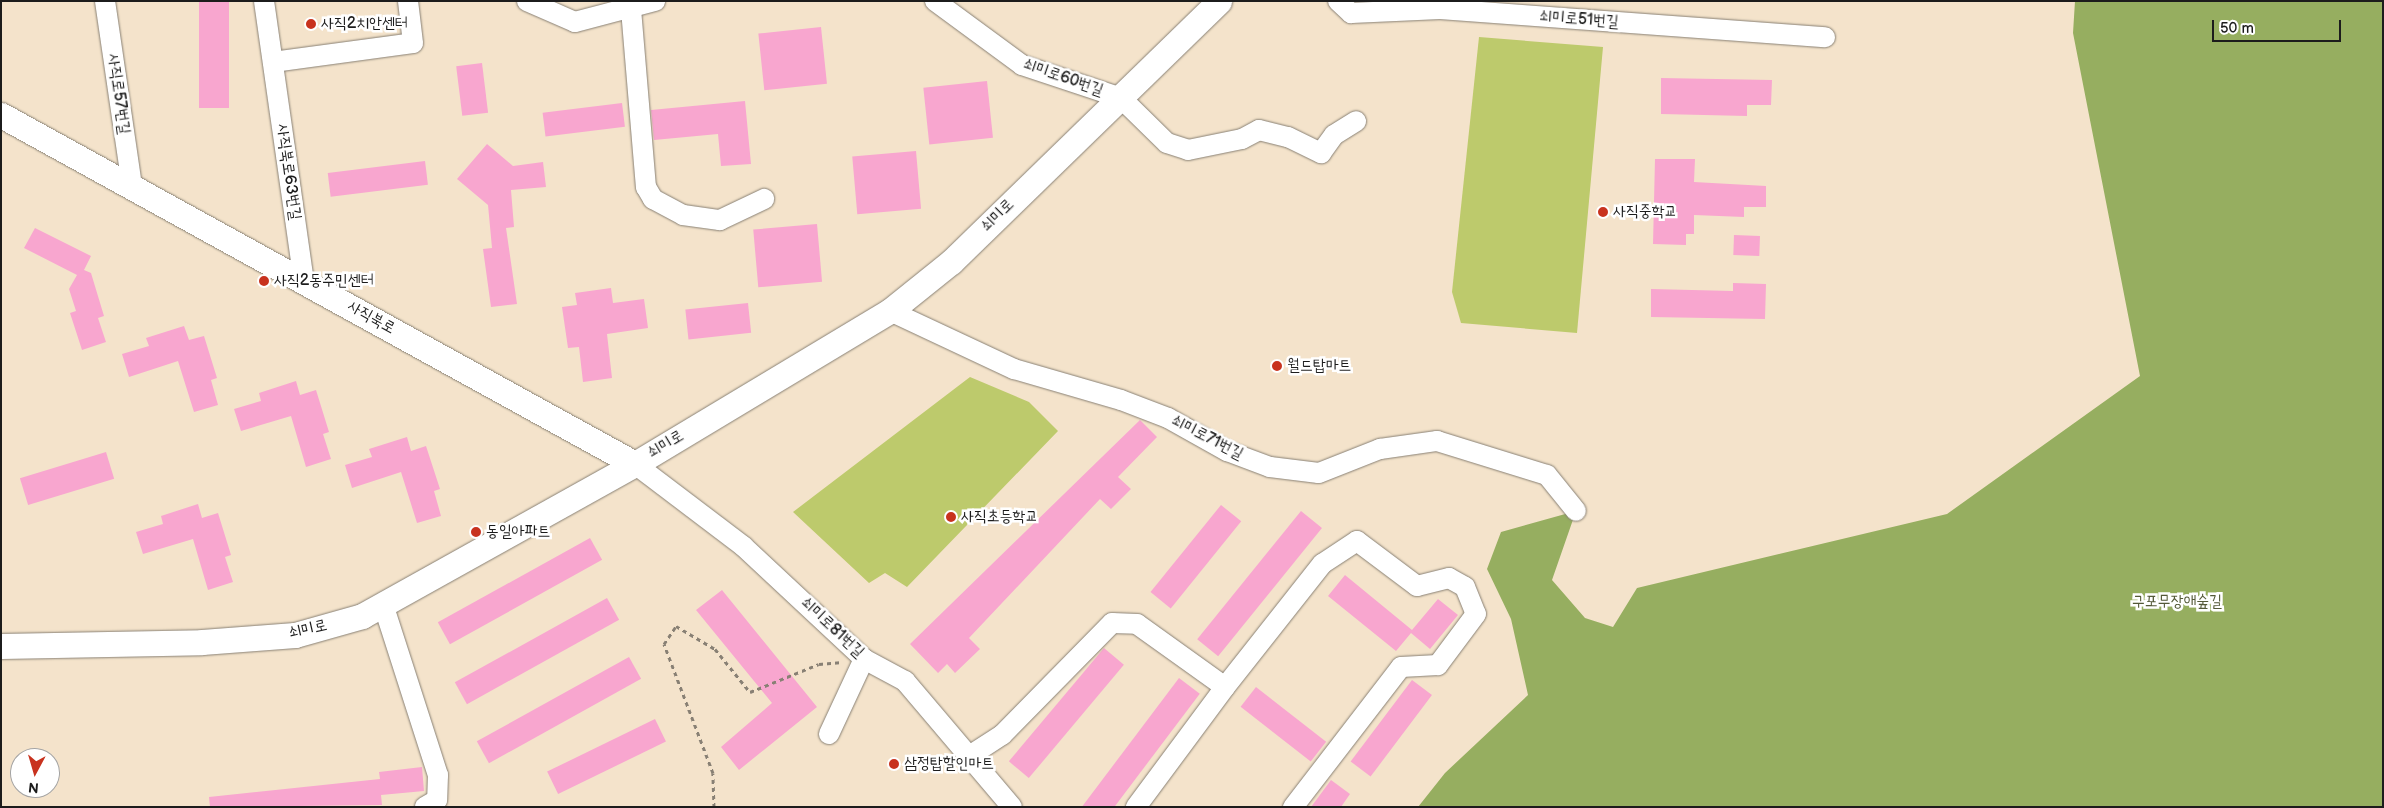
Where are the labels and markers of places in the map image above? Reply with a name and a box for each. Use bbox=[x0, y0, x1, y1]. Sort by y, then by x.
place label: 사직2치안센터 bbox=[321, 14, 408, 34]
marker: 사직2치안센터 bbox=[305, 18, 317, 30]
place label: 사직중학교 bbox=[1613, 202, 1677, 222]
marker: 사직중학교 bbox=[1597, 206, 1609, 218]
place label: 사직2동주민센터 bbox=[274, 271, 374, 291]
marker: 사직2동주민센터 bbox=[258, 275, 270, 287]
place label: 월드탑마트 bbox=[1287, 356, 1351, 376]
marker: 월드탑마트 bbox=[1271, 360, 1283, 372]
place label: 사직초등학교 bbox=[961, 507, 1038, 527]
marker: 사직초등학교 bbox=[945, 511, 957, 523]
place label: 동일아파트 bbox=[486, 522, 550, 542]
marker: 동일아파트 bbox=[470, 526, 482, 538]
place label: 삼정탑할인마트 bbox=[904, 754, 994, 774]
marker: 삼정탑할인마트 bbox=[888, 758, 900, 770]

